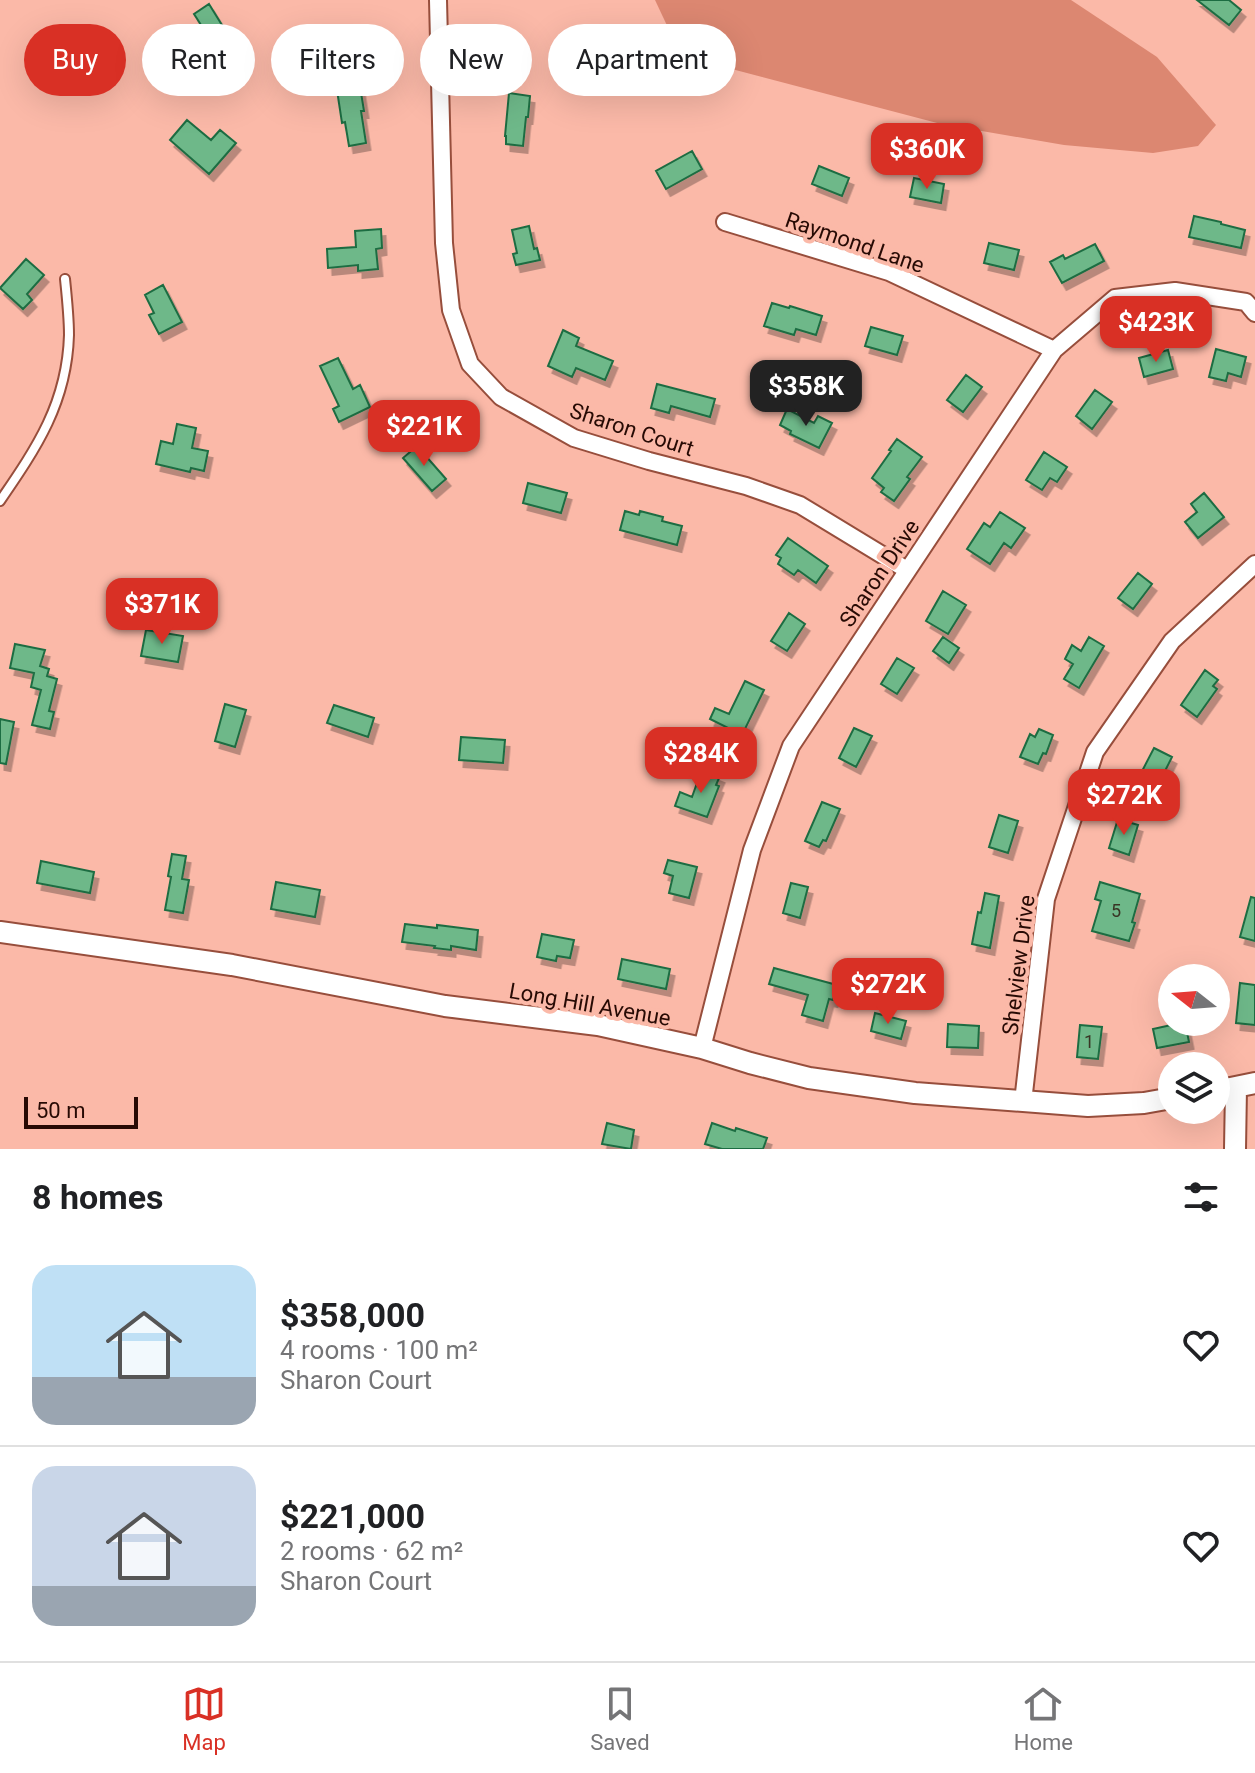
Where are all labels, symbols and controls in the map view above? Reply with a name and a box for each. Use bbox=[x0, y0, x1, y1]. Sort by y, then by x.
chip: Buy bbox=[24, 24, 126, 96]
chip: Rent bbox=[142, 24, 255, 96]
chip: Filters bbox=[271, 24, 404, 96]
chip: New bbox=[420, 24, 532, 96]
chip: Apartment bbox=[548, 24, 736, 96]
pin: $360K bbox=[871, 123, 983, 191]
text: $360K bbox=[889, 134, 965, 164]
street label: Raymond Lane bbox=[782, 207, 928, 278]
pin: $423K bbox=[1100, 296, 1212, 364]
text: $423K bbox=[1118, 307, 1194, 337]
pin: $358K bbox=[750, 360, 862, 428]
text: $358K bbox=[768, 371, 844, 401]
street label: Sharon Court bbox=[567, 398, 697, 461]
pin: $221K bbox=[368, 400, 480, 468]
text: $221K bbox=[386, 411, 462, 441]
street label: Sharon Drive bbox=[834, 515, 924, 632]
pin: $371K bbox=[106, 578, 218, 646]
text: $371K bbox=[124, 589, 200, 619]
pin: $284K bbox=[645, 727, 757, 795]
text: $284K bbox=[663, 738, 739, 768]
pin: $272K bbox=[1068, 769, 1180, 837]
text: $272K bbox=[1086, 780, 1162, 810]
street label: Shelview Drive bbox=[997, 893, 1040, 1037]
house number: 5 bbox=[1111, 900, 1121, 921]
pin: $272K bbox=[832, 958, 944, 1026]
north arrow bbox=[1158, 964, 1230, 1036]
map controls bbox=[1158, 964, 1230, 1124]
text: $272K bbox=[850, 969, 926, 999]
street label: Long Hill Avenue bbox=[507, 978, 673, 1031]
house number: 1 bbox=[1084, 1031, 1094, 1052]
button: layers bbox=[1158, 1052, 1230, 1124]
scale bar bbox=[24, 1093, 138, 1129]
text: 50 m bbox=[36, 1098, 85, 1123]
icon: filters bbox=[1179, 1175, 1223, 1219]
text: 8 homes bbox=[32, 1177, 163, 1217]
text: $358,000 bbox=[280, 1295, 425, 1335]
icon: home bbox=[96, 1297, 192, 1393]
icon: heart bbox=[1179, 1323, 1223, 1367]
text: 4 rooms · 100 m² bbox=[280, 1335, 478, 1365]
text: Sharon Court bbox=[280, 1365, 432, 1395]
text: $221,000 bbox=[280, 1496, 425, 1536]
icon: home bbox=[96, 1498, 192, 1594]
icon: heart bbox=[1179, 1524, 1223, 1568]
text: 2 rooms · 62 m² bbox=[280, 1536, 463, 1566]
text: Sharon Court bbox=[280, 1566, 432, 1596]
tab: Map bbox=[182, 1682, 226, 1755]
tab: Saved bbox=[590, 1682, 650, 1755]
tab: Home bbox=[1014, 1682, 1073, 1755]

